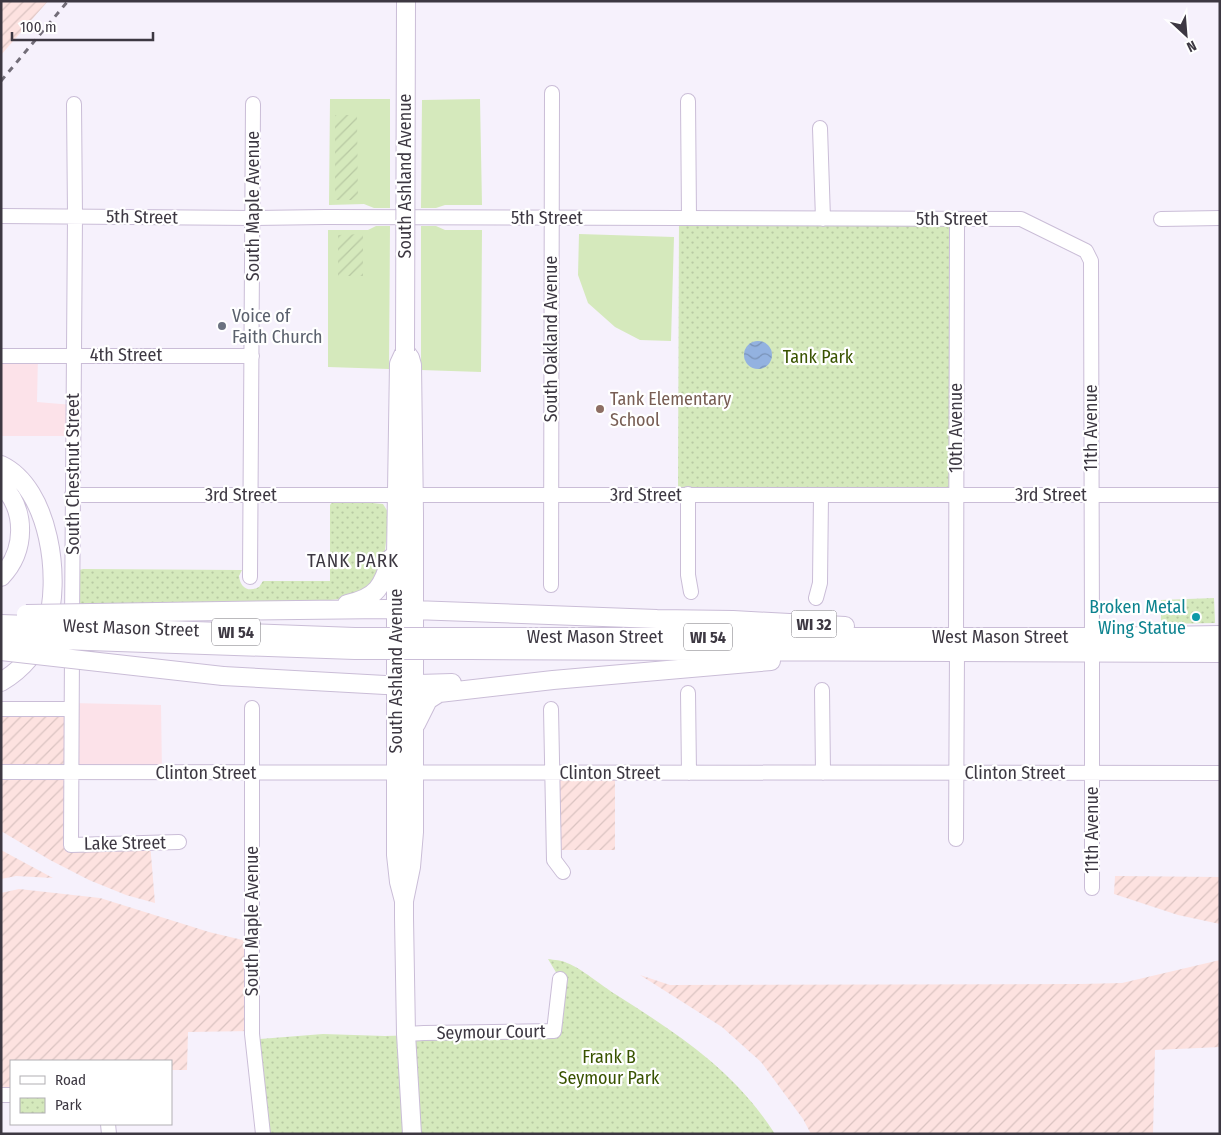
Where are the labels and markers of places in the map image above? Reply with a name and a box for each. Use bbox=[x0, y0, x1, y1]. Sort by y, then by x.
place label: Voice of Faith Church bbox=[232, 305, 323, 348]
marker: Voice of Faith Church bbox=[216, 320, 228, 332]
place label: Tank Elementary School bbox=[610, 388, 731, 431]
marker: Tank Elementary School bbox=[594, 403, 606, 415]
place label: Broken Metal Wing Statue bbox=[1089, 596, 1186, 639]
marker: Broken Metal Wing Statue bbox=[1190, 611, 1202, 623]

